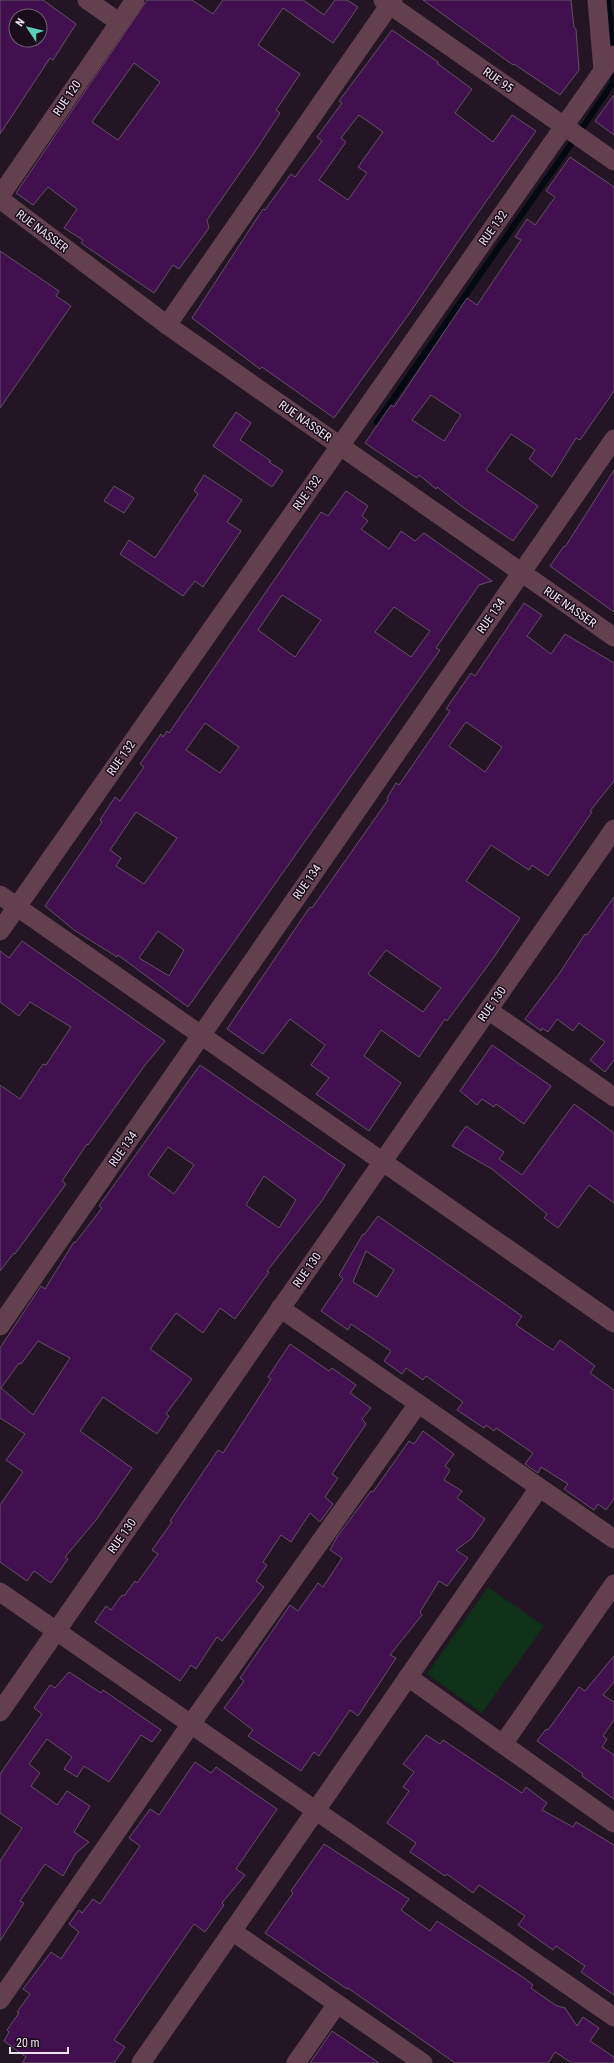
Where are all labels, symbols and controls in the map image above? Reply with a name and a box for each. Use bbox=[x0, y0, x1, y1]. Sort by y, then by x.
north arrow bbox=[8, 8, 48, 48]
text: N bbox=[13, 16, 28, 29]
street label: RUE 95 bbox=[480, 65, 516, 95]
street label: RUE 120 bbox=[50, 78, 84, 118]
street label: RUE NASSER bbox=[13, 207, 71, 255]
street label: RUE 132 bbox=[476, 208, 510, 248]
street label: RUE NASSER bbox=[276, 398, 335, 445]
street label: RUE 132 bbox=[290, 473, 324, 513]
street label: RUE NASSER bbox=[541, 584, 600, 631]
street label: RUE 134 bbox=[474, 596, 508, 636]
street label: RUE 132 bbox=[104, 738, 138, 778]
street label: RUE 134 bbox=[290, 862, 324, 902]
street label: RUE 130 bbox=[475, 984, 509, 1024]
street label: RUE 134 bbox=[106, 1129, 140, 1169]
street label: RUE 130 bbox=[290, 1250, 324, 1290]
street label: RUE 130 bbox=[105, 1516, 139, 1556]
scale bar bbox=[10, 2029, 68, 2055]
text: 20 m bbox=[16, 2036, 40, 2050]

